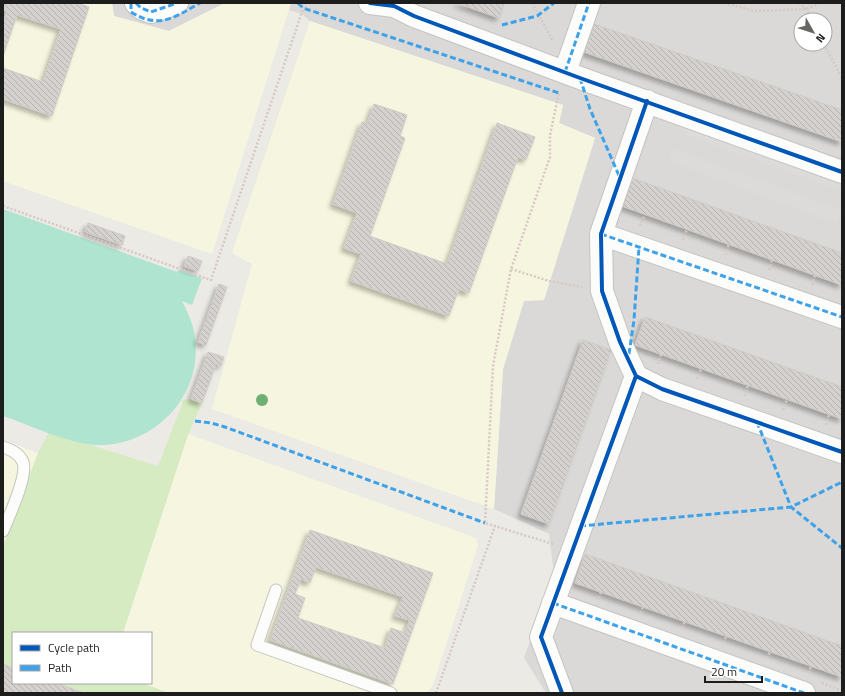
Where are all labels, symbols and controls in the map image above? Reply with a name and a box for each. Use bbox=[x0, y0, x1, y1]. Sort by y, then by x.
north arrow bbox=[793, 12, 833, 52]
text: N bbox=[812, 30, 829, 46]
legend bbox=[12, 632, 152, 684]
text: Cycle path bbox=[48, 638, 100, 657]
text: Path bbox=[48, 658, 72, 677]
scale bar bbox=[705, 658, 762, 684]
text: 20 m bbox=[711, 662, 737, 681]

